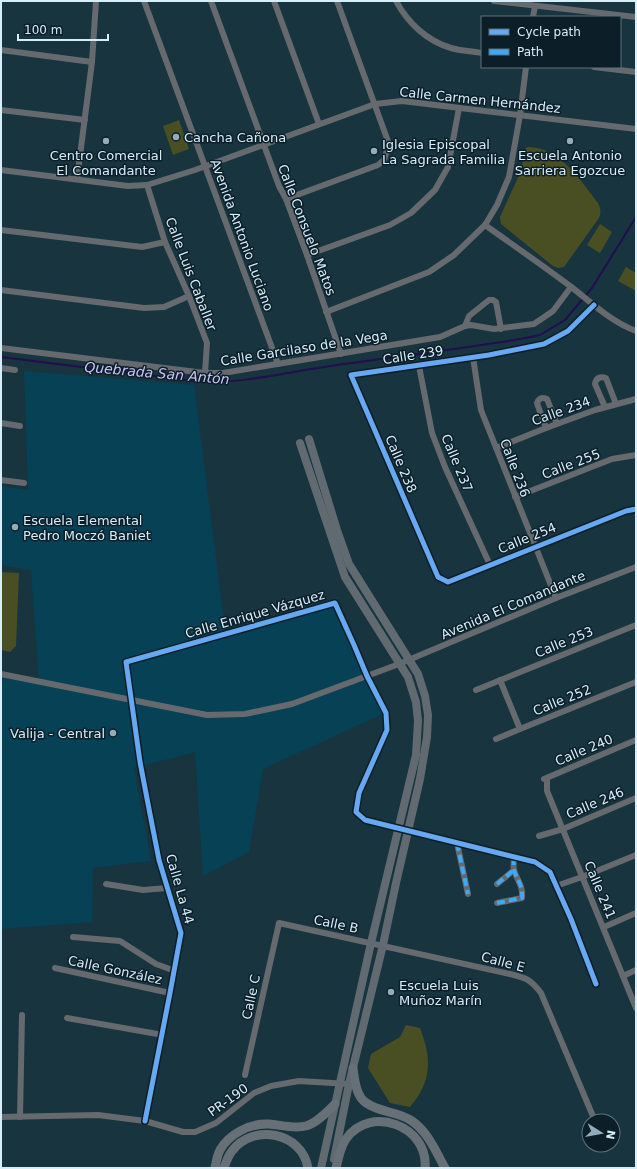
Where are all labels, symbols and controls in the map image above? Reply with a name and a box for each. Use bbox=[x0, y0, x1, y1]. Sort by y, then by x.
scale bar bbox=[18, 16, 108, 42]
legend bbox=[481, 16, 621, 68]
text: 100 m bbox=[24, 23, 62, 37]
text: Cycle path bbox=[517, 25, 581, 39]
text: Path bbox=[517, 45, 543, 59]
street label: Calle Carmen Hernández bbox=[399, 84, 562, 116]
place label: Cancha Cañona bbox=[184, 130, 286, 145]
marker: Cancha Cañona bbox=[171, 132, 181, 142]
marker: Centro Comercial El Comandante bbox=[101, 136, 111, 146]
marker: Escuela Antonio Sarriera Egozcue bbox=[565, 136, 575, 146]
place label: Iglesia Episcopal La Sagrada Familia bbox=[382, 137, 505, 167]
marker: Iglesia Episcopal La Sagrada Familia bbox=[369, 146, 379, 156]
place label: Centro Comercial El Comandante bbox=[50, 148, 162, 178]
place label: Escuela Antonio Sarriera Egozcue bbox=[515, 148, 625, 178]
street label: Avenida Antonio Luciano bbox=[208, 157, 276, 313]
street label: Calle Consuelo Matos bbox=[275, 162, 339, 298]
street label: Calle Luis Caballer bbox=[162, 215, 220, 333]
street label: Calle Garcilaso de la Vega bbox=[219, 327, 389, 369]
street label: Calle 239 bbox=[382, 343, 444, 367]
water label: Quebrada San Antón bbox=[84, 359, 230, 387]
street label: Calle 234 bbox=[530, 393, 592, 429]
street label: Calle 237 bbox=[438, 432, 476, 494]
street label: Calle 238 bbox=[382, 433, 420, 495]
street label: Calle 236 bbox=[497, 437, 533, 499]
street label: Calle 255 bbox=[540, 446, 602, 482]
place label: Escuela Elemental Pedro Moczó Baniet bbox=[23, 513, 151, 543]
street label: Calle 254 bbox=[496, 520, 558, 556]
marker: Escuela Elemental Pedro Moczó Baniet bbox=[10, 522, 20, 532]
street label: Avenida El Comandante bbox=[439, 568, 587, 642]
street label: Calle Enrique Vázquez bbox=[184, 587, 327, 641]
street label: Calle 253 bbox=[533, 624, 595, 660]
street label: Calle 252 bbox=[531, 682, 593, 718]
place label: Valija - Central bbox=[10, 726, 105, 741]
marker: Valija - Central bbox=[108, 728, 118, 738]
street label: Calle 240 bbox=[553, 731, 615, 769]
street label: Calle 246 bbox=[564, 784, 626, 822]
street label: Calle La 44 bbox=[163, 852, 197, 926]
street label: Calle 241 bbox=[581, 859, 619, 921]
street label: Calle B bbox=[312, 912, 360, 936]
street label: Calle E bbox=[480, 949, 526, 975]
street label: Calle González bbox=[67, 953, 164, 987]
street label: Calle C bbox=[239, 973, 263, 1021]
place label: Escuela Luis Muñoz Marín bbox=[399, 978, 482, 1008]
marker: Escuela Luis Muñoz Marín bbox=[386, 987, 396, 997]
street label: PR-190 bbox=[205, 1080, 251, 1120]
north arrow bbox=[581, 1113, 621, 1153]
text: N bbox=[603, 1129, 618, 1141]

